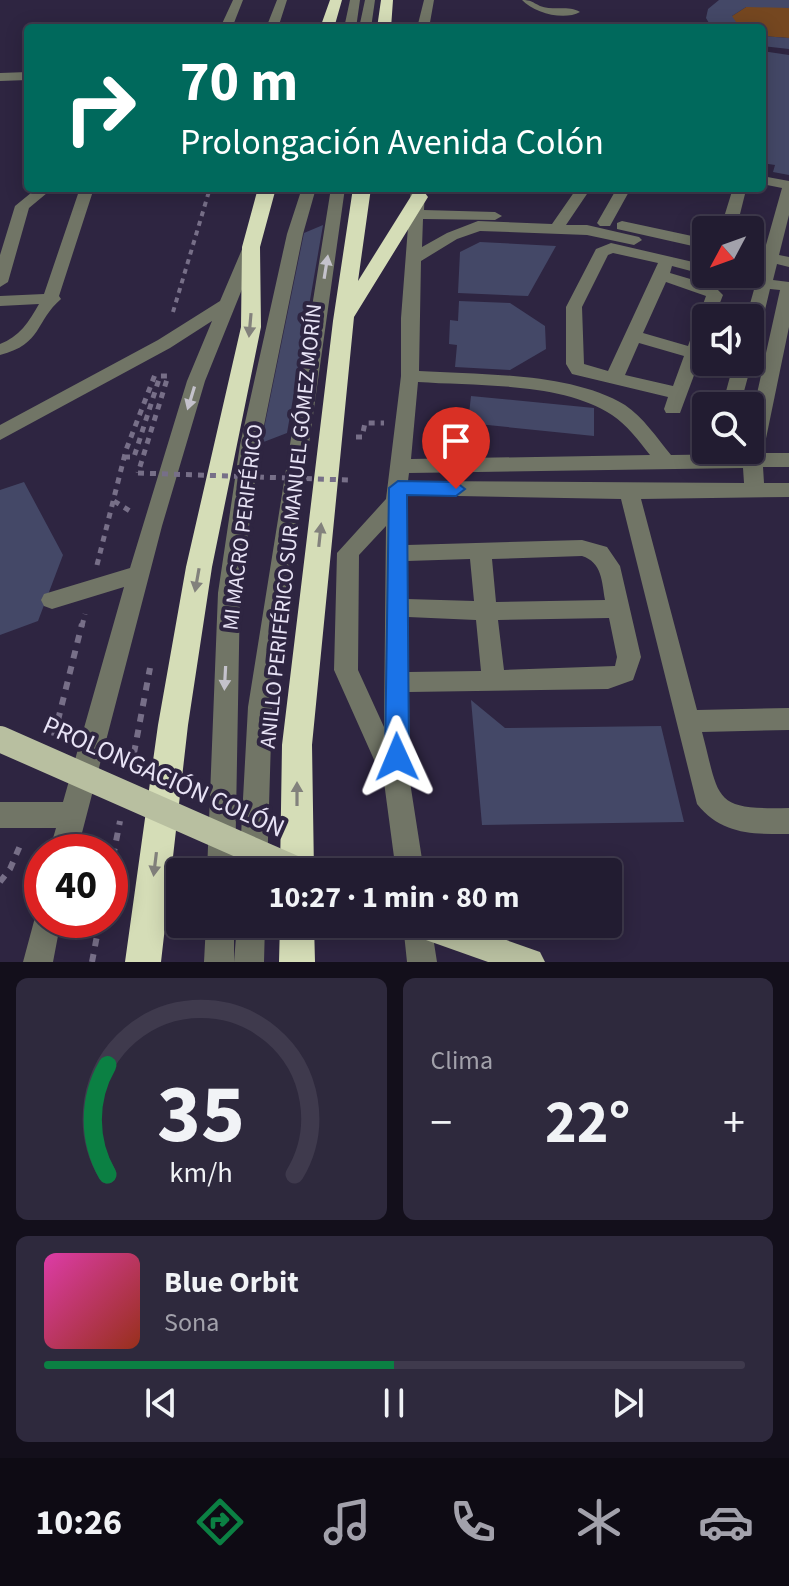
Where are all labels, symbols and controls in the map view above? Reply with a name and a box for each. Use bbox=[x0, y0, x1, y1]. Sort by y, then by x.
text: 70 m bbox=[180, 43, 298, 122]
icon: right bbox=[48, 56, 152, 160]
text: Prolongación Avenida Colón bbox=[180, 117, 604, 168]
north arrow bbox=[692, 216, 764, 288]
map controls bbox=[692, 216, 764, 464]
one-way arrow bbox=[320, 254, 333, 279]
street label: ANILLO PERIFÉRICO SUR MANUEL GÓMEZ MORÍN bbox=[252, 302, 330, 750]
button: sound bbox=[692, 304, 764, 376]
one-way arrow bbox=[243, 313, 256, 338]
one-way arrow bbox=[184, 386, 197, 410]
button: search bbox=[692, 392, 764, 464]
pin bbox=[422, 407, 490, 489]
icon: arrive bbox=[434, 419, 478, 463]
street label: MI MACRO PERIFÉRICO bbox=[214, 422, 272, 632]
one-way arrow bbox=[313, 522, 326, 547]
one-way arrow bbox=[191, 567, 203, 592]
one-way arrow bbox=[219, 666, 232, 691]
street label: PROLONGACIÓN COLÓN bbox=[37, 706, 291, 846]
position arrow bbox=[355, 715, 439, 799]
one-way arrow bbox=[291, 781, 303, 806]
speed limit sign: 40 bbox=[24, 834, 128, 938]
one-way arrow bbox=[148, 852, 161, 877]
text: 10:27 · 1 min · 80 m bbox=[269, 876, 519, 919]
text: Clima bbox=[431, 1042, 493, 1079]
text: 35 bbox=[157, 1056, 245, 1174]
text: 22° bbox=[545, 1081, 630, 1166]
text: − bbox=[431, 1092, 452, 1155]
text: + bbox=[723, 1092, 745, 1155]
text: km/h bbox=[170, 1153, 233, 1193]
text: Blue Orbit bbox=[164, 1261, 299, 1304]
text: Sona bbox=[164, 1304, 219, 1341]
icon: previous bbox=[139, 1381, 183, 1425]
icon: pause bbox=[372, 1381, 416, 1425]
icon: next bbox=[606, 1381, 650, 1425]
icon: directions bbox=[192, 1494, 248, 1550]
icon: music bbox=[319, 1494, 375, 1550]
icon: phone bbox=[445, 1494, 501, 1550]
icon: climate bbox=[571, 1494, 627, 1550]
icon: car bbox=[698, 1494, 754, 1550]
text: 10:26 bbox=[35, 1497, 122, 1548]

